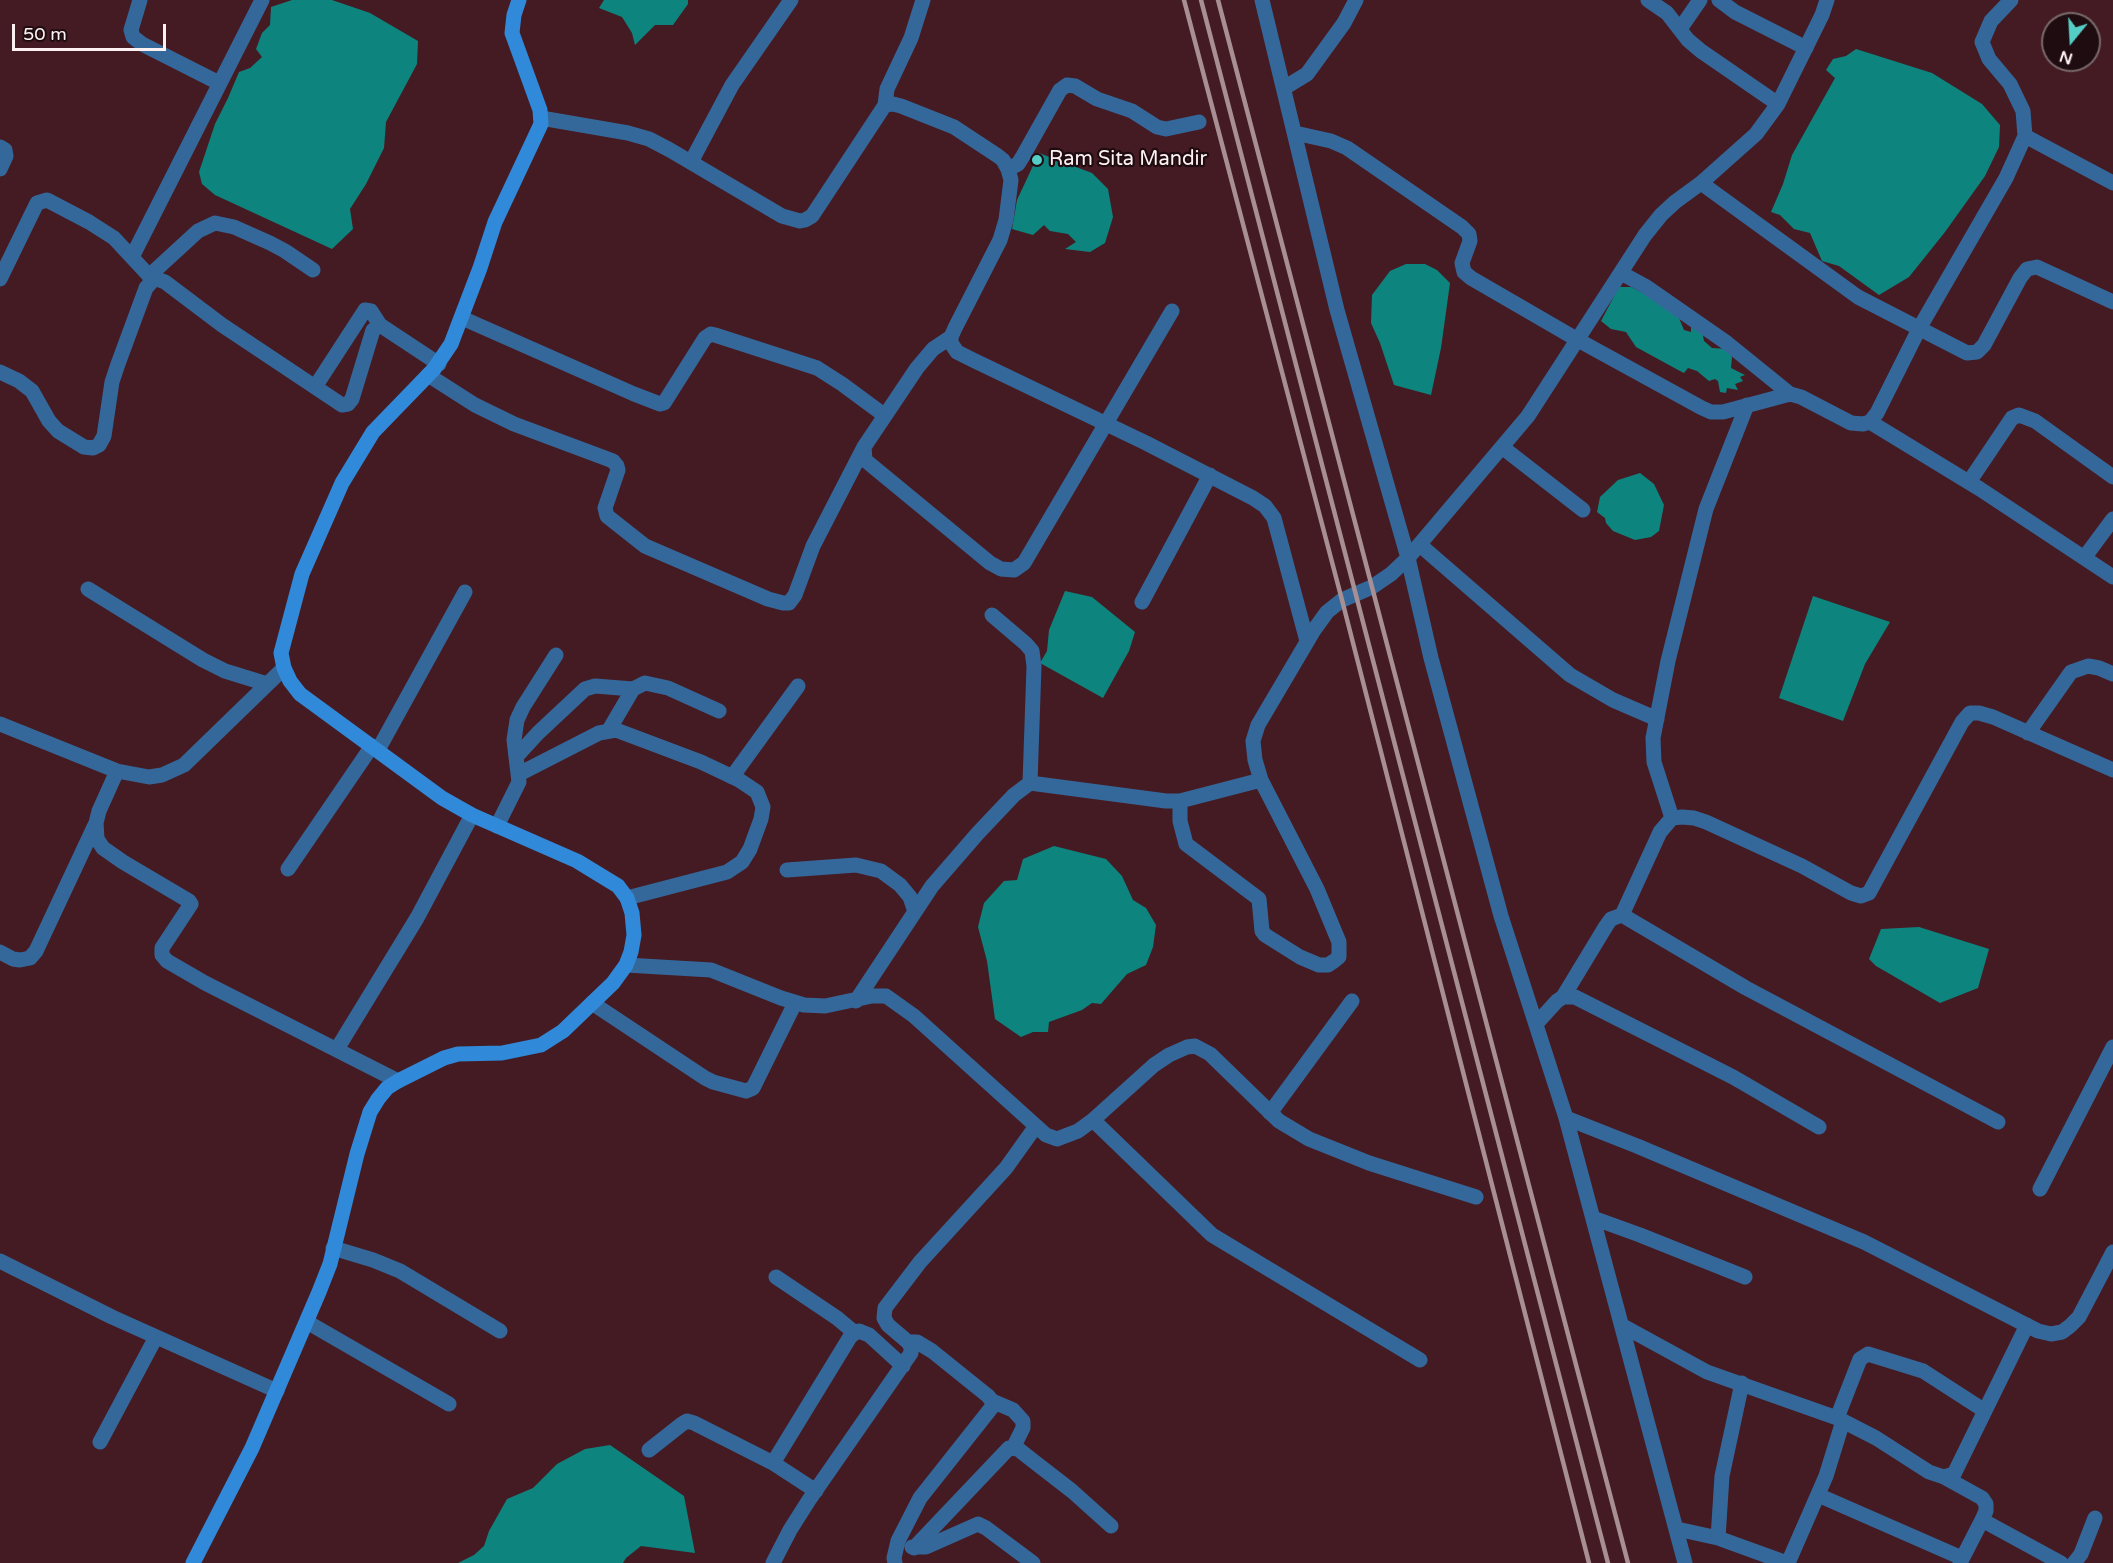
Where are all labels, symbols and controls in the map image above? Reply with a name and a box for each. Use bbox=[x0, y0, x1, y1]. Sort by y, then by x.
scale bar bbox=[15, 12, 170, 50]
north arrow bbox=[2041, 12, 2101, 72]
text: 50 m bbox=[23, 23, 67, 45]
text: N bbox=[2057, 46, 2075, 69]
place label: Ram Sita Mandir bbox=[1049, 148, 1207, 172]
marker: Ram Sita Mandir bbox=[1030, 153, 1044, 167]

